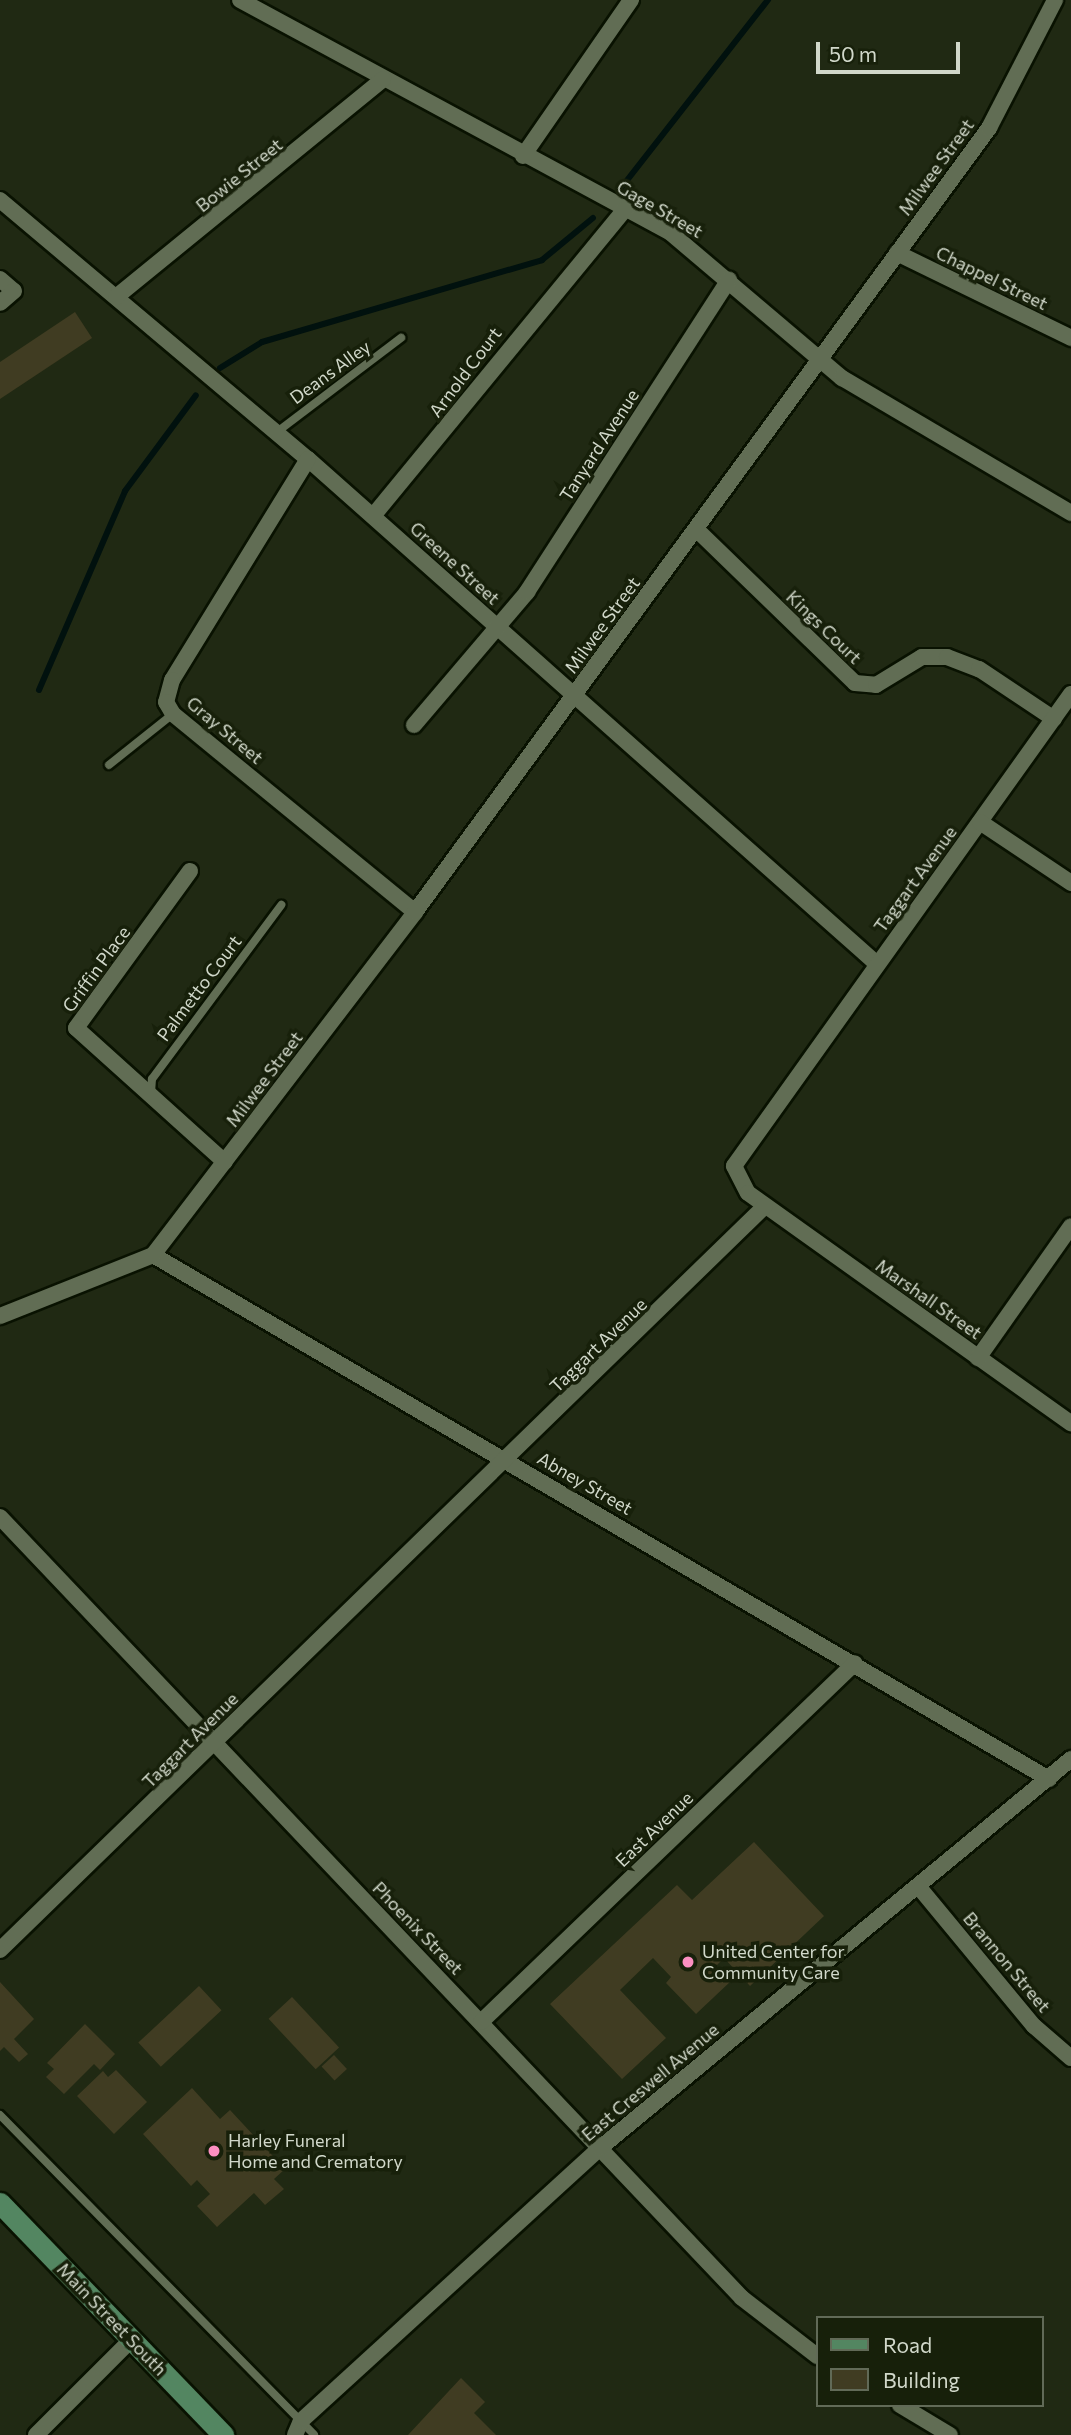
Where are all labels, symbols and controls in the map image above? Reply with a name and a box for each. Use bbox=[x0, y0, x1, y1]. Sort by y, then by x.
scale bar bbox=[819, 28, 962, 72]
text: 50 m bbox=[829, 41, 877, 66]
street label: Milwee Street bbox=[894, 115, 978, 219]
street label: Bowie Street bbox=[191, 134, 287, 216]
street label: Gage Street bbox=[613, 176, 707, 242]
street label: Chappel Street bbox=[933, 242, 1051, 314]
street label: Arnold Court bbox=[424, 323, 506, 421]
street label: Deans Alley bbox=[286, 336, 374, 408]
street label: Tanyard Avenue bbox=[555, 385, 643, 505]
street label: Greene Street bbox=[406, 517, 504, 609]
street label: Milwee Street bbox=[560, 573, 644, 677]
street label: Kings Court bbox=[782, 586, 866, 668]
street label: Gray Street bbox=[182, 692, 268, 768]
street label: Taggart Avenue bbox=[869, 822, 961, 936]
street label: Griffin Place bbox=[58, 922, 134, 1016]
street label: Palmetto Court bbox=[152, 931, 246, 1045]
street label: Milwee Street bbox=[221, 1027, 307, 1131]
street label: Marshall Street bbox=[872, 1254, 986, 1344]
street label: Taggart Avenue bbox=[545, 1293, 651, 1397]
street label: Abney Street bbox=[534, 1447, 636, 1519]
street label: Taggart Avenue bbox=[138, 1688, 242, 1792]
street label: East Avenue bbox=[611, 1787, 697, 1871]
street label: Phoenix Street bbox=[368, 1877, 468, 1979]
street label: Brannon Street bbox=[959, 1908, 1055, 2016]
place label: United Center for Community Care bbox=[702, 1941, 845, 1983]
marker: United Center for Community Care bbox=[680, 1954, 696, 1970]
street label: East Creswell Avenue bbox=[577, 2018, 723, 2146]
place label: Harley Funeral Home and Crematory bbox=[228, 2130, 403, 2172]
marker: Harley Funeral Home and Crematory bbox=[206, 2143, 222, 2159]
street label: Main Street South bbox=[53, 2258, 171, 2380]
legend bbox=[816, 2316, 1043, 2407]
text: Road bbox=[883, 2332, 932, 2357]
text: Building bbox=[883, 2367, 960, 2392]

